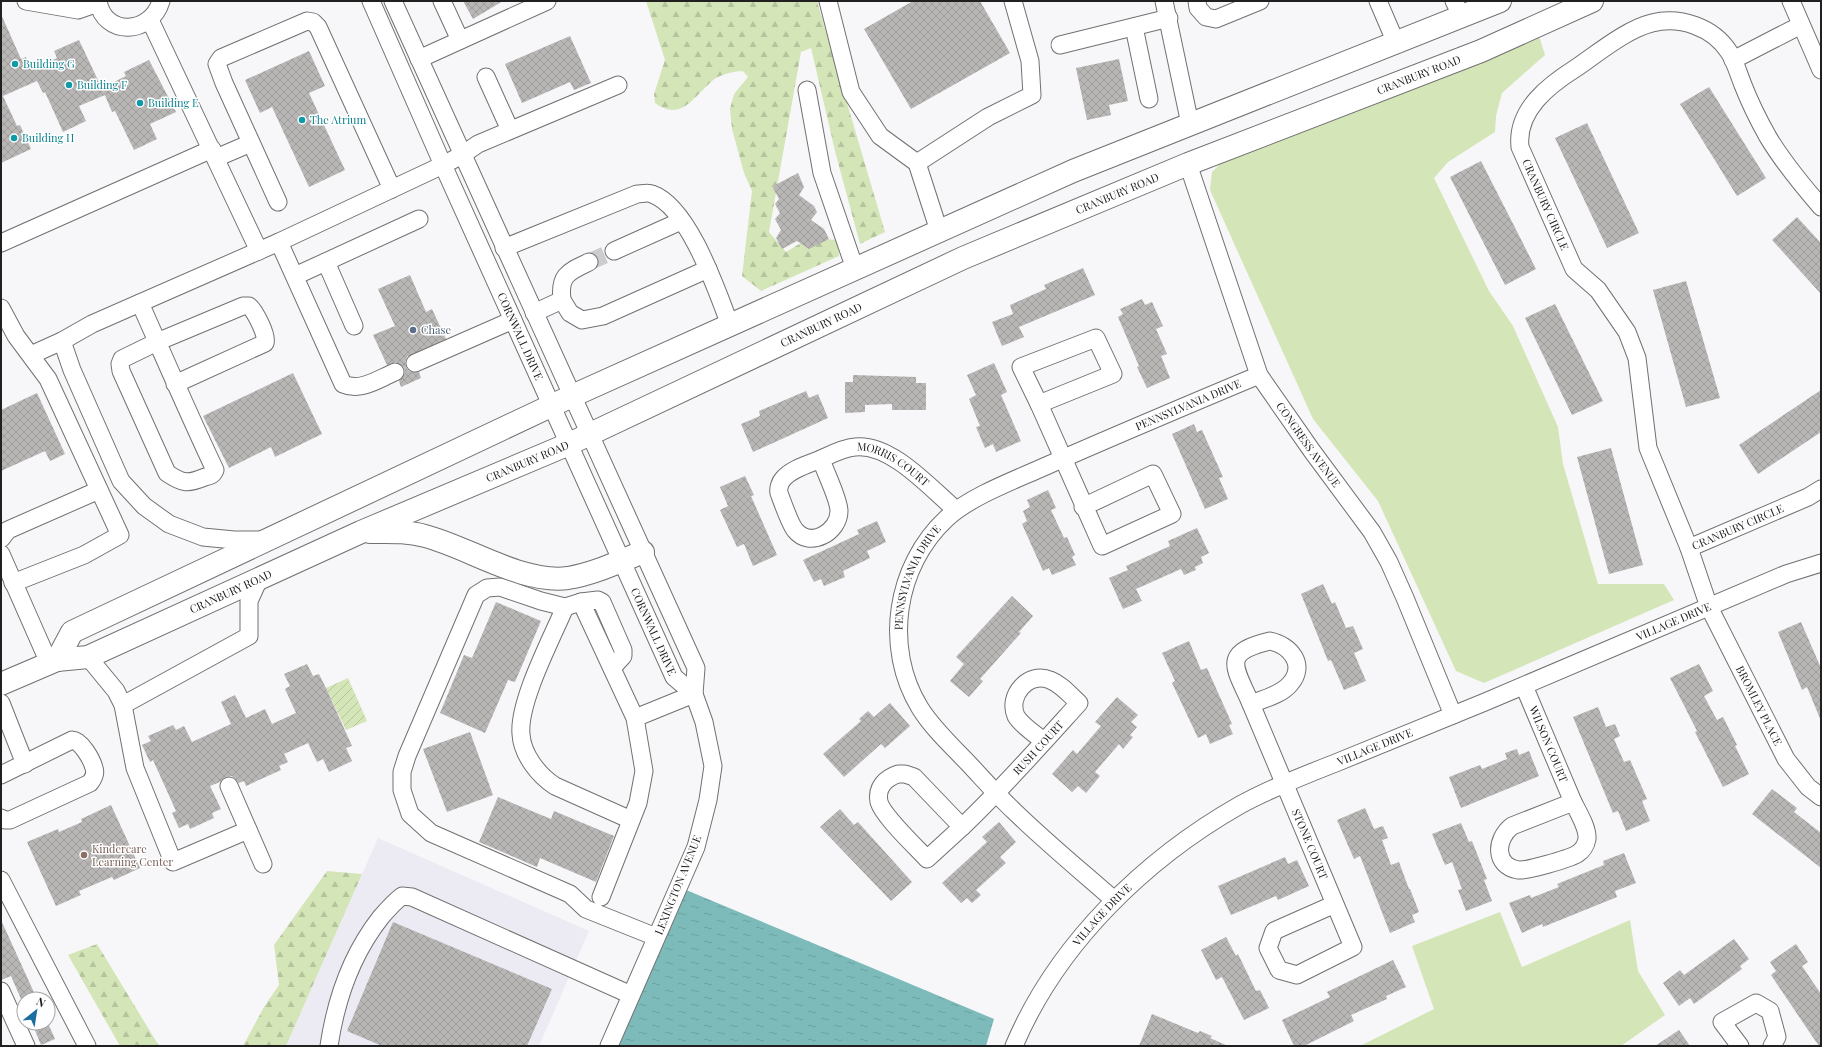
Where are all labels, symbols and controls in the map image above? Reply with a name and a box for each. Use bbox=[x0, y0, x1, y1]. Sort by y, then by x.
street label: CRANBURY ROAD bbox=[1374, 52, 1463, 98]
place label: Building G bbox=[23, 56, 75, 71]
marker: Building G bbox=[10, 59, 20, 69]
place label: Building F bbox=[77, 77, 127, 92]
marker: Building F bbox=[64, 80, 74, 90]
place label: Building E bbox=[148, 95, 199, 110]
marker: Building E bbox=[135, 98, 145, 108]
place label: The Atrium bbox=[310, 112, 366, 127]
marker: The Atrium bbox=[297, 115, 307, 125]
place label: Building H bbox=[22, 130, 74, 145]
marker: Building H bbox=[9, 133, 19, 143]
street label: CRANBURY CIRCLE bbox=[1519, 156, 1573, 253]
street label: CRANBURY ROAD bbox=[1073, 169, 1161, 217]
street label: CORNWALL DRIVE bbox=[494, 290, 547, 383]
street label: CRANBURY ROAD bbox=[778, 299, 864, 350]
place label: Chase bbox=[421, 322, 451, 337]
marker: Chase bbox=[408, 325, 418, 335]
street label: PENNSYLVANIA DRIVE bbox=[1133, 375, 1243, 433]
street label: CONGRESS AVENUE bbox=[1273, 399, 1344, 490]
street label: CRANBURY ROAD bbox=[483, 437, 571, 485]
street label: MORRIS COURT bbox=[857, 439, 933, 489]
street label: CRANBURY CIRCLE bbox=[1689, 500, 1786, 553]
street label: PENNSYLVANIA DRIVE bbox=[891, 521, 944, 630]
street label: CRANBURY ROAD bbox=[187, 566, 274, 617]
street label: CORNWALL DRIVE bbox=[628, 585, 680, 678]
street label: VILLAGE DRIVE bbox=[1633, 598, 1713, 644]
street label: BROMLEY PLACE bbox=[1733, 663, 1786, 748]
street label: WILSON COURT bbox=[1526, 702, 1572, 785]
street label: RUSH COURT bbox=[1009, 717, 1067, 778]
street label: VILLAGE DRIVE bbox=[1334, 724, 1415, 769]
street label: STONE COURT bbox=[1289, 806, 1332, 882]
street label: LEXINGTON AVENUE bbox=[651, 832, 705, 937]
place label: Kindercare Learning Center bbox=[92, 841, 173, 869]
marker: Kindercare Learning Center bbox=[79, 850, 89, 860]
street label: VILLAGE DRIVE bbox=[1068, 880, 1135, 950]
north arrow bbox=[16, 991, 56, 1031]
text: N bbox=[34, 993, 48, 1010]

